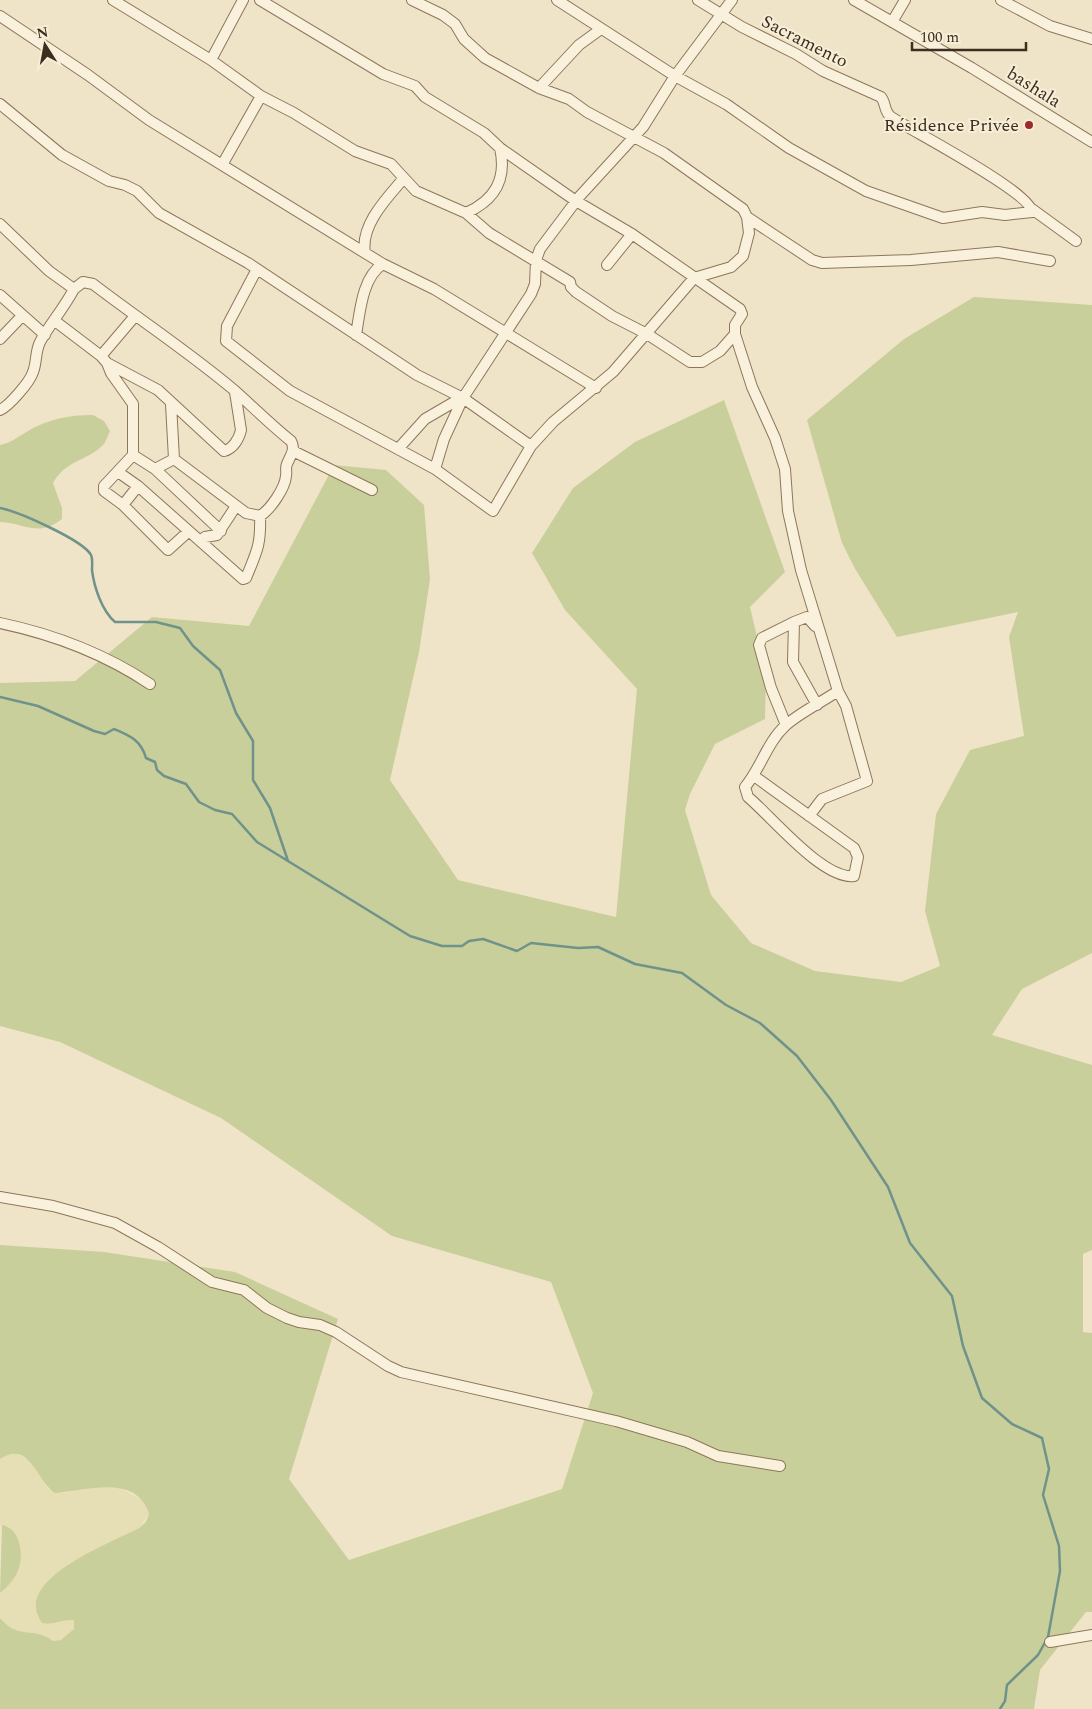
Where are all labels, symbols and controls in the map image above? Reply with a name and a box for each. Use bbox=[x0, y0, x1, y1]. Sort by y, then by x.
street label: Sacramento bbox=[757, 8, 853, 75]
north arrow bbox=[20, 20, 70, 70]
scale bar bbox=[912, 20, 1026, 52]
text: N bbox=[35, 21, 50, 44]
text: 100 m bbox=[920, 26, 959, 49]
street label: bashala bbox=[1001, 60, 1066, 115]
place label: Résidence Privée bbox=[884, 112, 1019, 139]
marker: Résidence Privée bbox=[1023, 119, 1035, 131]

